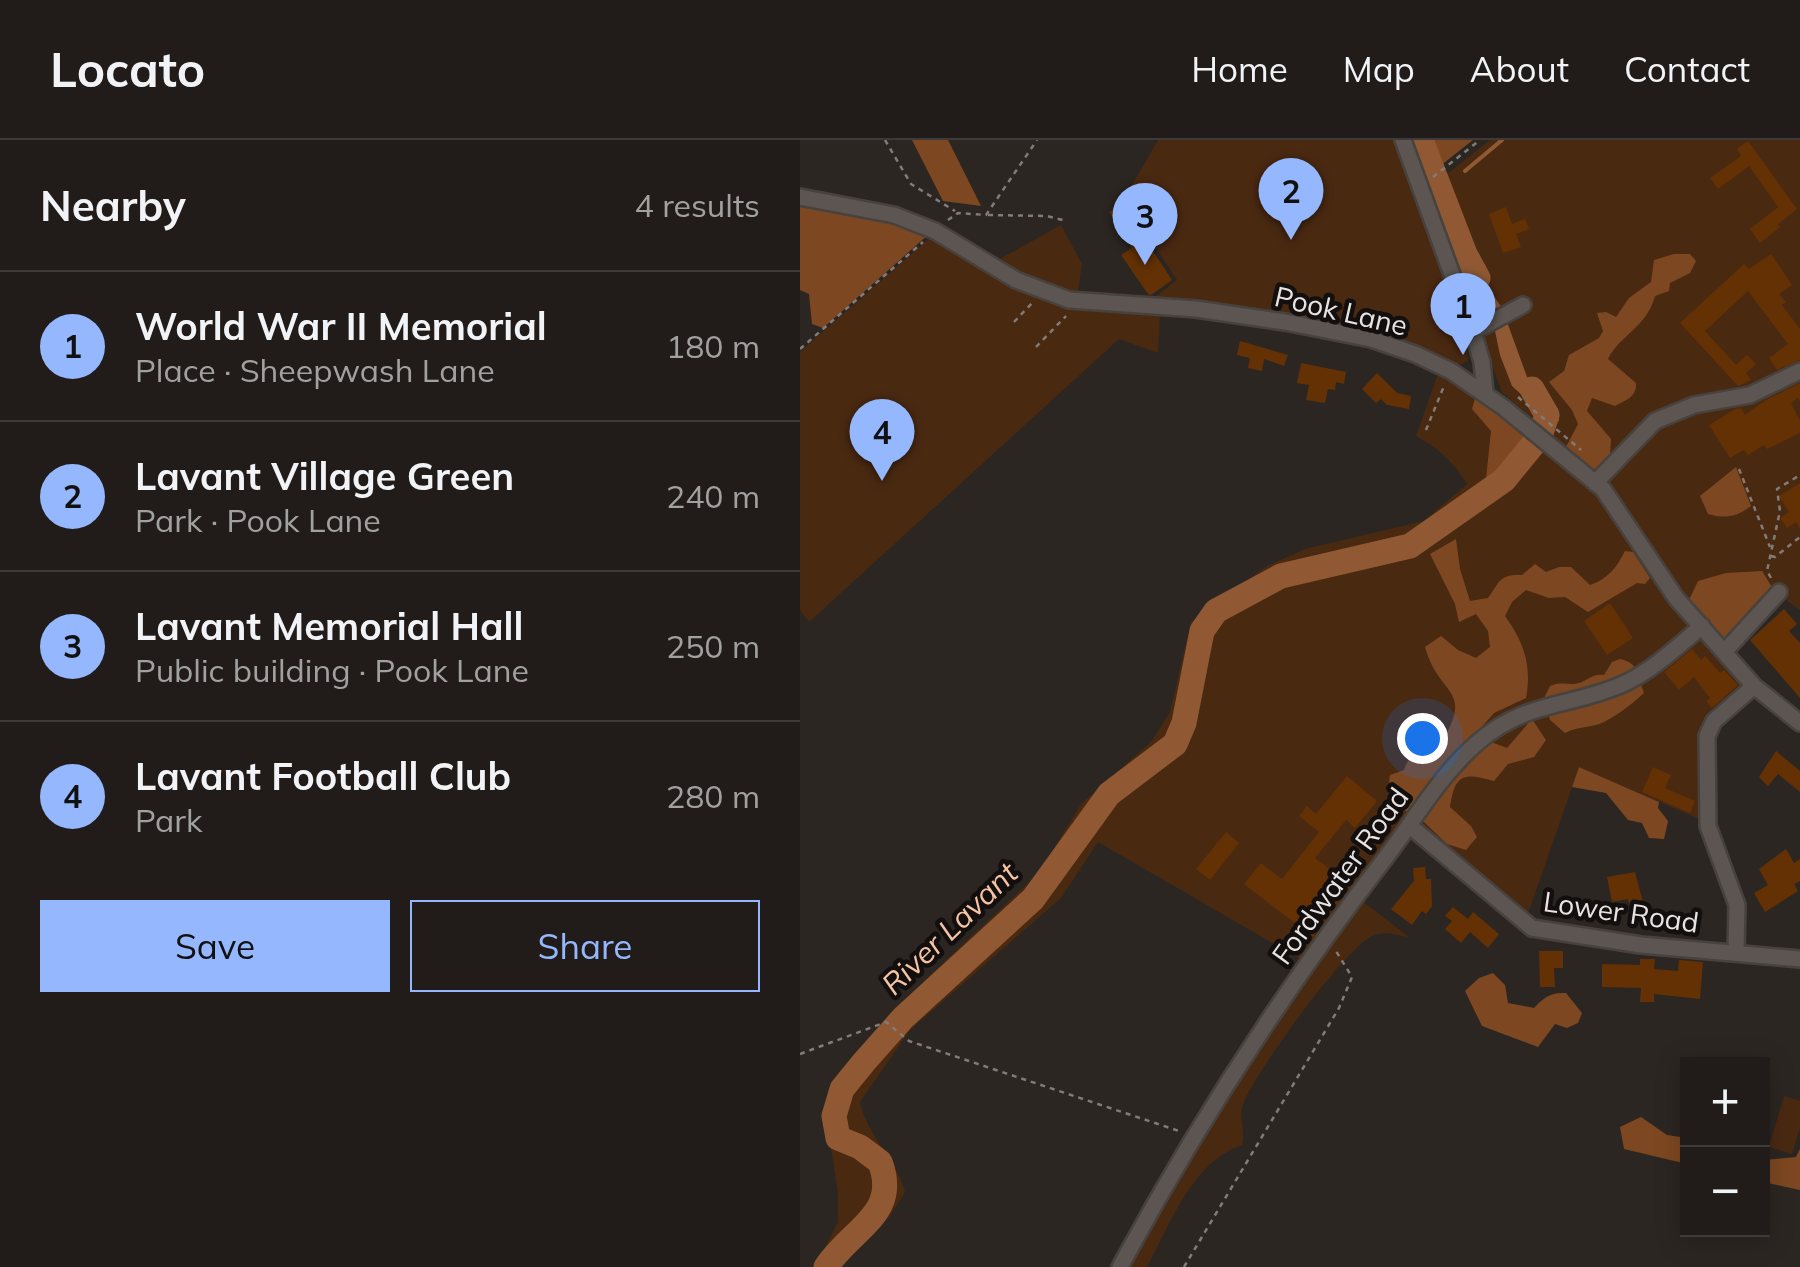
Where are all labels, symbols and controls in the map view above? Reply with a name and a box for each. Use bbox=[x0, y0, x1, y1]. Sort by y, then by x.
text: Locato bbox=[50, 39, 205, 99]
text: Home bbox=[1191, 47, 1288, 91]
text: Map bbox=[1343, 47, 1415, 91]
text: About bbox=[1470, 47, 1569, 91]
text: Contact bbox=[1624, 47, 1750, 91]
pin: 2 bbox=[1258, 158, 1324, 240]
text: Nearby bbox=[40, 179, 186, 232]
pin: 3 bbox=[1112, 182, 1178, 265]
text: 4 results bbox=[635, 185, 760, 225]
pin: 1 bbox=[1430, 272, 1496, 355]
street label: Pook Lane bbox=[1271, 278, 1411, 343]
text: World War II Memorial bbox=[135, 302, 547, 350]
text: 1 bbox=[63, 326, 82, 366]
text: 180 m bbox=[666, 326, 760, 366]
text: Place · Sheepwash Lane bbox=[135, 350, 495, 390]
pin: 4 bbox=[849, 398, 914, 481]
text: Lavant Village Green bbox=[135, 452, 514, 500]
text: 2 bbox=[63, 476, 82, 516]
text: 240 m bbox=[666, 476, 760, 516]
text: Park · Pook Lane bbox=[135, 500, 381, 540]
text: Lavant Memorial Hall bbox=[135, 602, 523, 650]
text: 3 bbox=[63, 626, 82, 666]
text: 250 m bbox=[666, 626, 760, 666]
text: Public building · Pook Lane bbox=[135, 650, 529, 690]
your location bbox=[1397, 713, 1448, 764]
text: Lavant Football Club bbox=[135, 752, 511, 800]
text: 4 bbox=[63, 776, 82, 816]
text: 280 m bbox=[666, 776, 760, 816]
street label: Fordwater Road bbox=[1264, 781, 1415, 971]
text: Park bbox=[135, 800, 202, 840]
water label: River Lavant bbox=[873, 853, 1026, 1003]
street label: Lower Road bbox=[1541, 883, 1701, 940]
button: Save bbox=[40, 900, 390, 992]
button: Share bbox=[410, 900, 760, 992]
map controls bbox=[1680, 1057, 1770, 1237]
button: + bbox=[1680, 1057, 1770, 1147]
button: − bbox=[1680, 1147, 1770, 1237]

